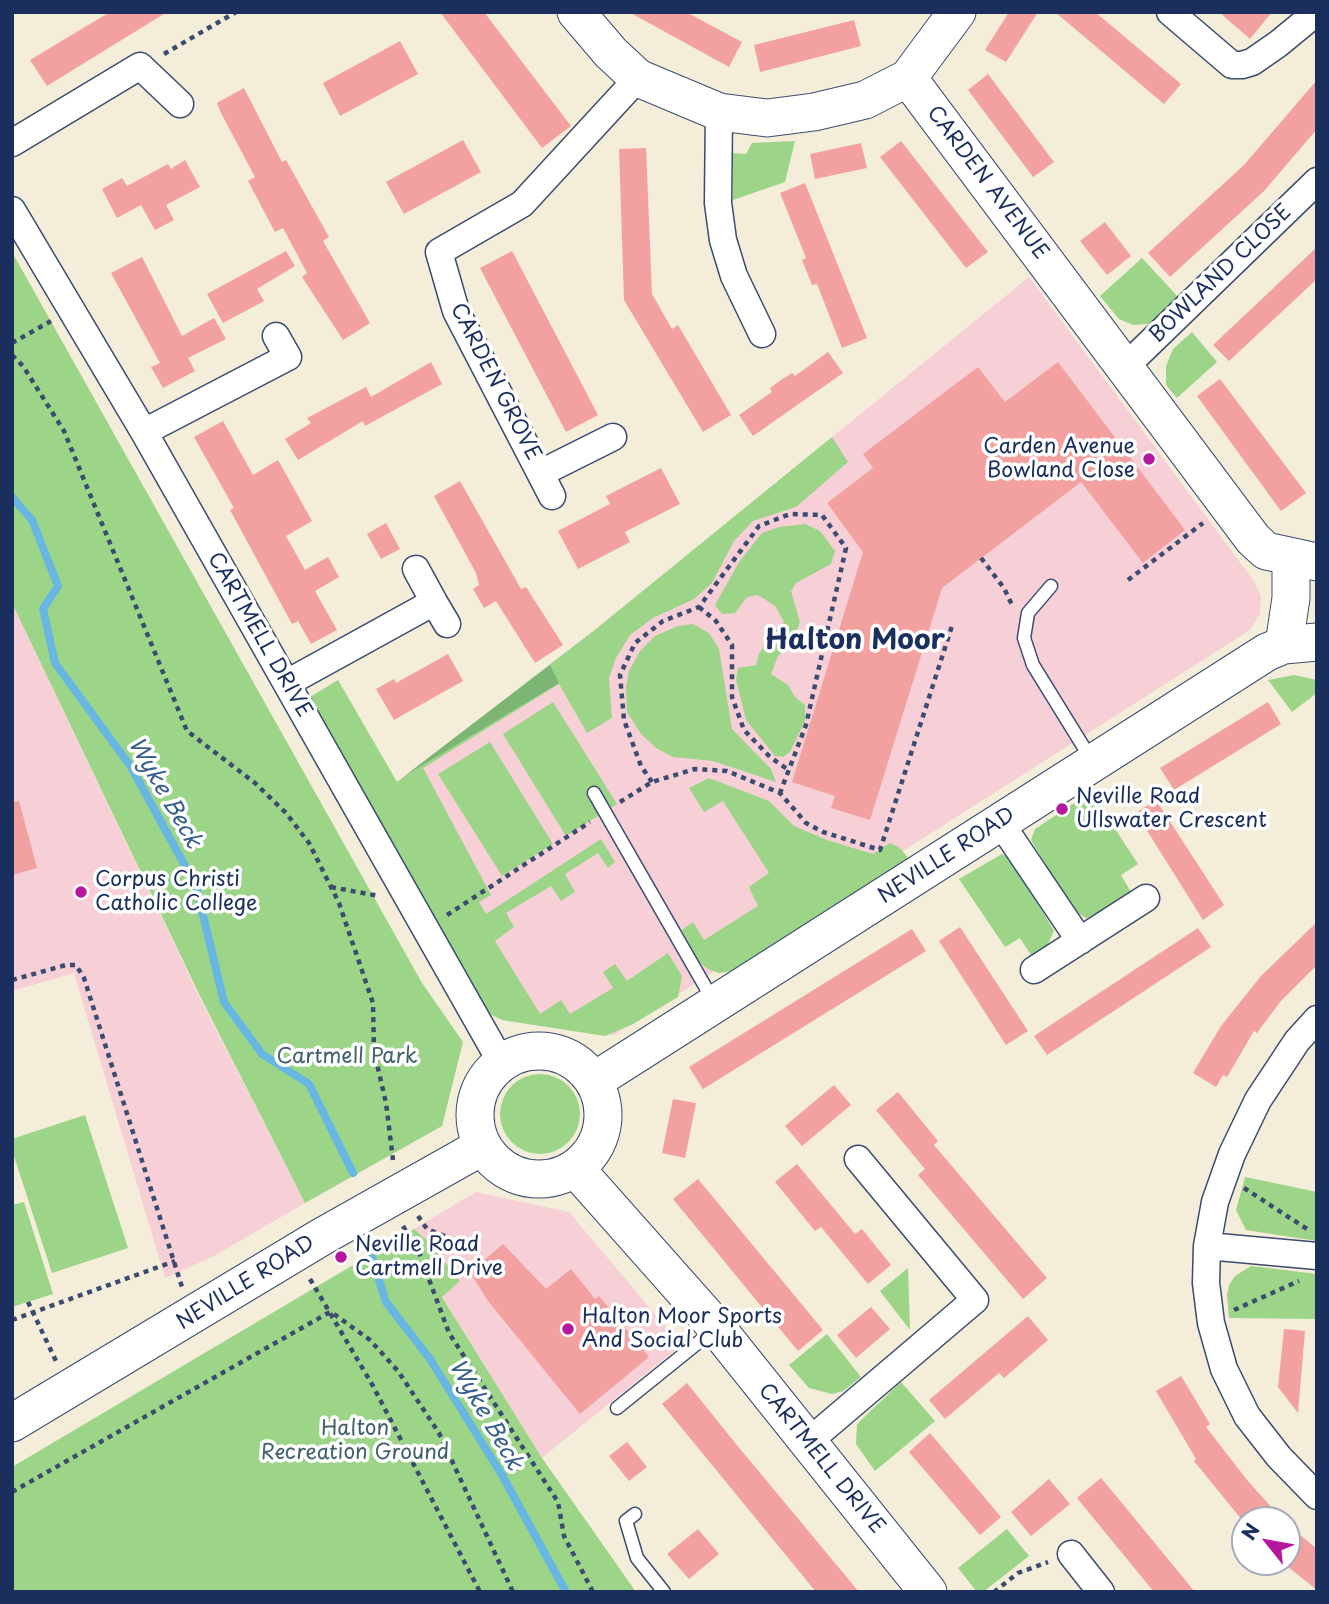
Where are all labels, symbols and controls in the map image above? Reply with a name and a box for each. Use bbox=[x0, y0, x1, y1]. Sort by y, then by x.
street label: CARDEN AVENUE bbox=[921, 101, 1053, 265]
street label: BOWLAND CLOSE bbox=[1145, 200, 1297, 348]
street label: CARDEN GROVE bbox=[444, 299, 546, 465]
place label: Carden Avenue Bowland Close bbox=[983, 434, 1135, 484]
marker: Carden Avenue Bowland Close bbox=[1141, 451, 1157, 467]
street label: CARTMELL DRIVE bbox=[201, 548, 317, 722]
district label: Halton Moor bbox=[765, 624, 945, 658]
water label: Wyke Beck bbox=[121, 733, 207, 853]
place label: Neville Road Ullswater Crescent bbox=[1076, 784, 1267, 834]
marker: Neville Road Ullswater Crescent bbox=[1054, 801, 1070, 817]
street label: NEVILLE ROAD bbox=[874, 802, 1020, 910]
place label: Corpus Christi Catholic College bbox=[95, 867, 257, 917]
marker: Corpus Christi Catholic College bbox=[73, 884, 89, 900]
park label: Cartmell Park bbox=[276, 1044, 418, 1070]
street label: NEVILLE ROAD bbox=[172, 1231, 320, 1335]
place label: Neville Road Cartmell Drive bbox=[355, 1232, 503, 1282]
marker: Neville Road Cartmell Drive bbox=[333, 1249, 349, 1265]
place label: Halton Moor Sports And Social Club bbox=[582, 1304, 782, 1354]
marker: Halton Moor Sports And Social Club bbox=[560, 1321, 576, 1337]
water label: Wyke Beck bbox=[442, 1355, 528, 1475]
street label: CARTMELL DRIVE bbox=[753, 1379, 889, 1539]
park label: Halton Recreation Ground bbox=[261, 1416, 449, 1466]
north arrow bbox=[1231, 1506, 1301, 1576]
text: N bbox=[1234, 1518, 1266, 1545]

